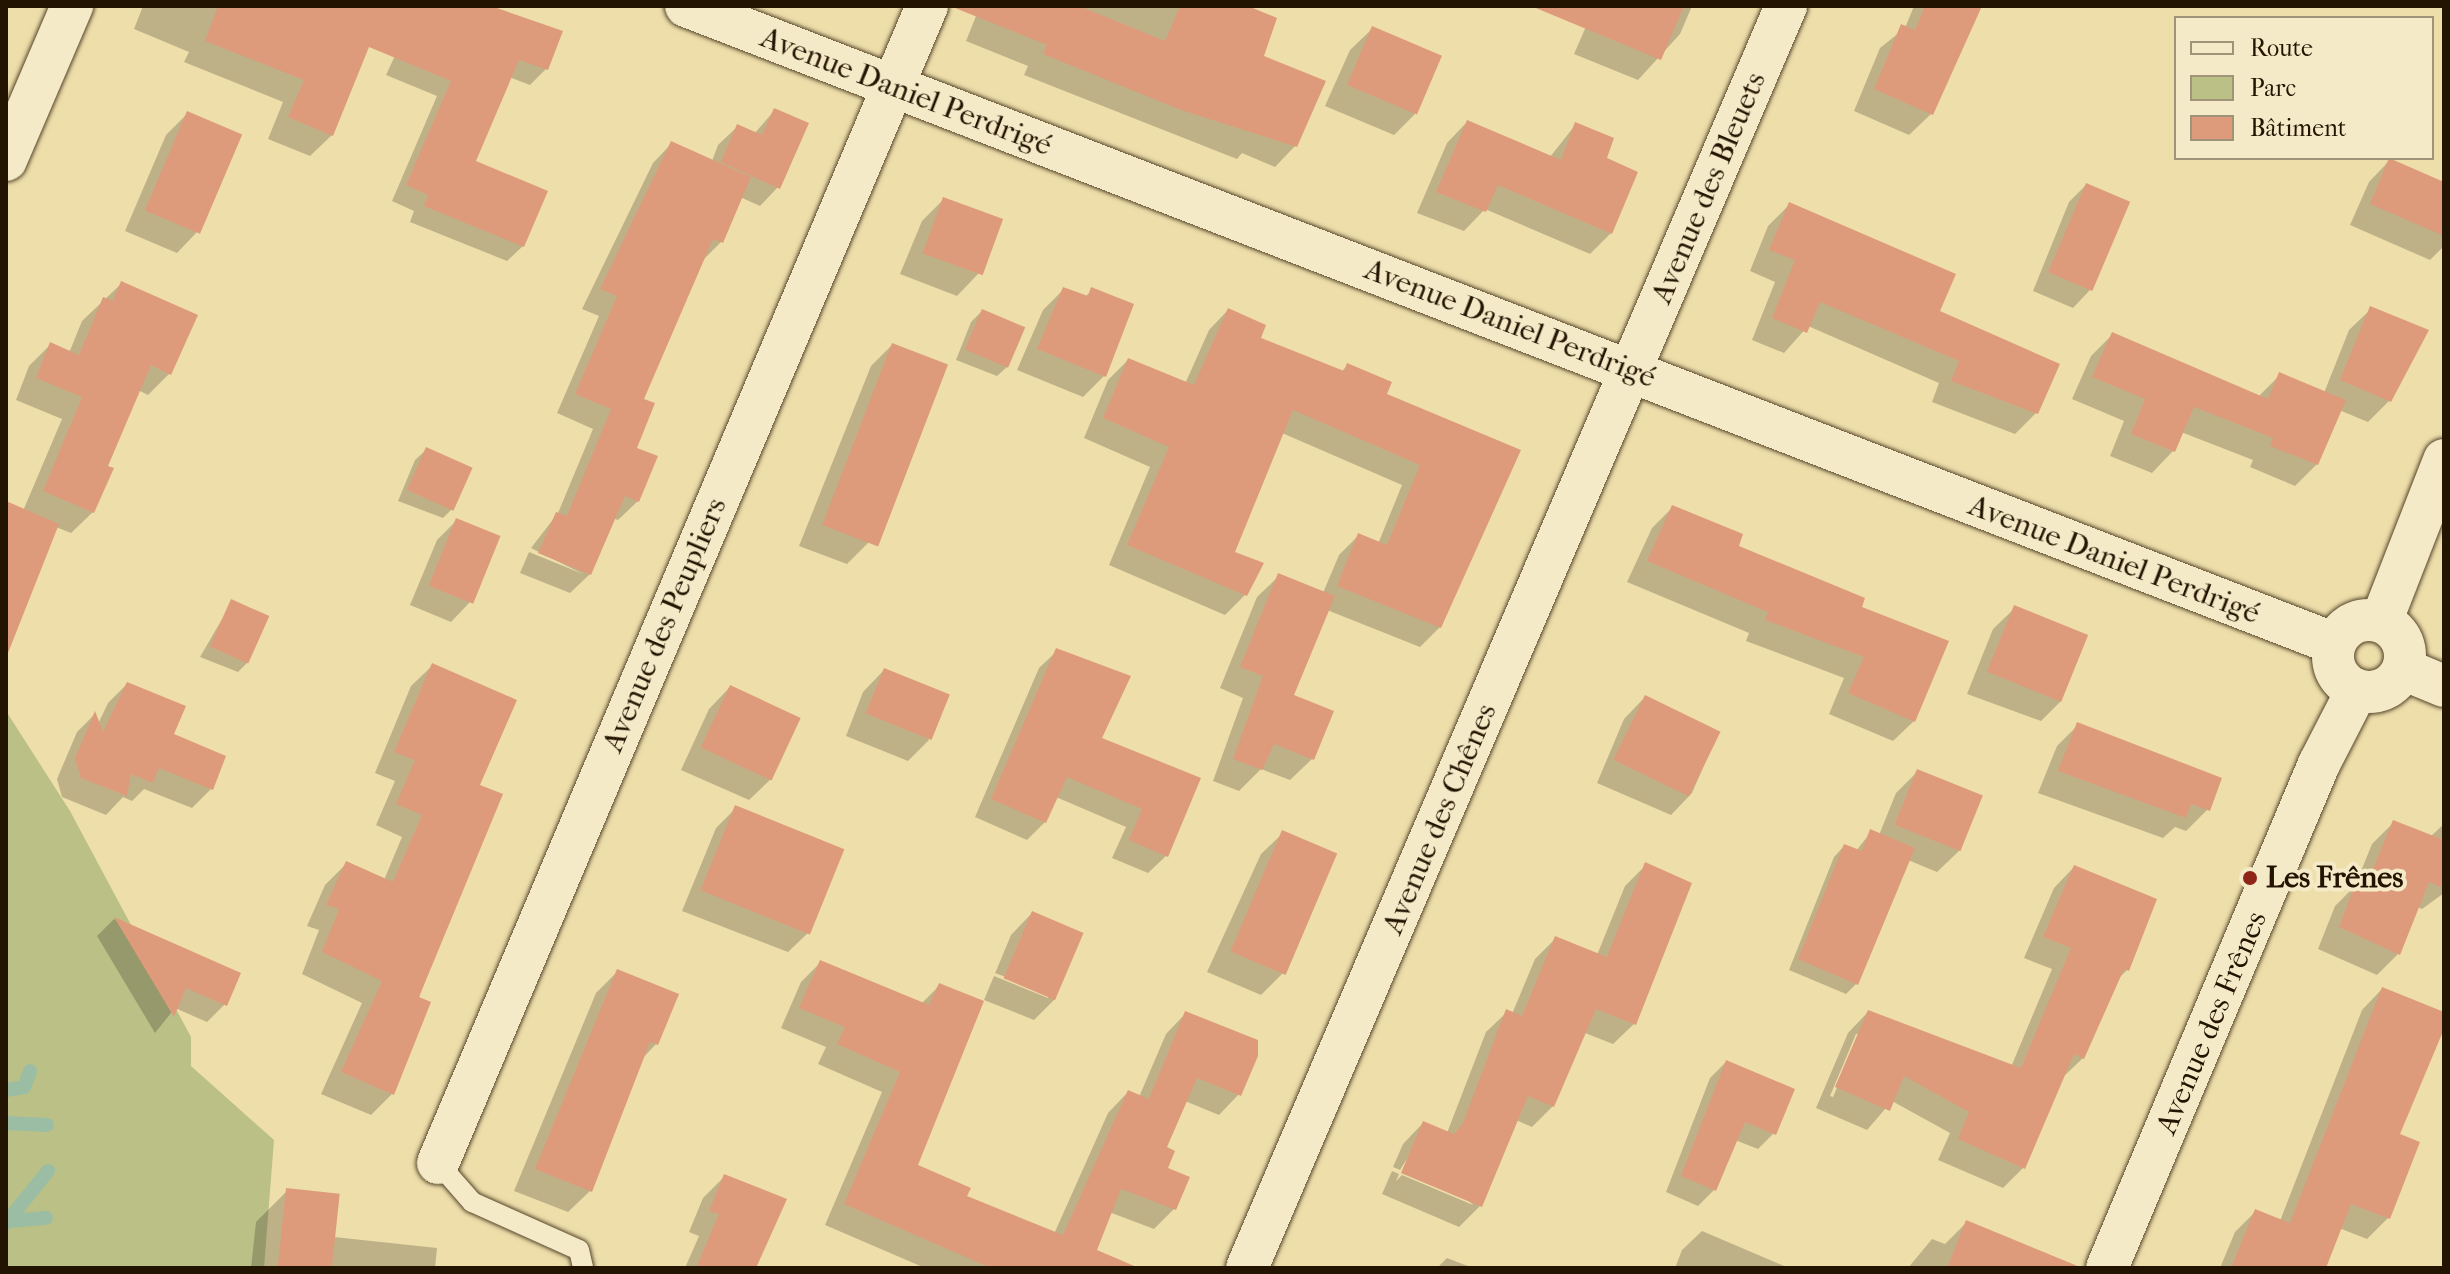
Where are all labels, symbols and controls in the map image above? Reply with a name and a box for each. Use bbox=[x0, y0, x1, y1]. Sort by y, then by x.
legend bbox=[2174, 16, 2434, 160]
street label: Avenue Daniel Perdrigé bbox=[755, 20, 1057, 164]
text: Route bbox=[2250, 34, 2313, 62]
street label: Avenue des Bleuets bbox=[1644, 67, 1774, 309]
text: Parc bbox=[2250, 74, 2296, 102]
text: Bâtiment bbox=[2250, 114, 2346, 142]
street label: Avenue Daniel Perdrigé bbox=[1359, 252, 1661, 396]
street label: Avenue Daniel Perdrigé bbox=[1963, 488, 2265, 632]
street label: Avenue des Peupliers bbox=[595, 492, 735, 758]
street label: Avenue des Chênes bbox=[1375, 698, 1505, 940]
place label: Les Frênes bbox=[2266, 860, 2403, 896]
marker: Les Frênes bbox=[2241, 869, 2259, 887]
street label: Avenue des Frênes bbox=[2149, 906, 2275, 1140]

